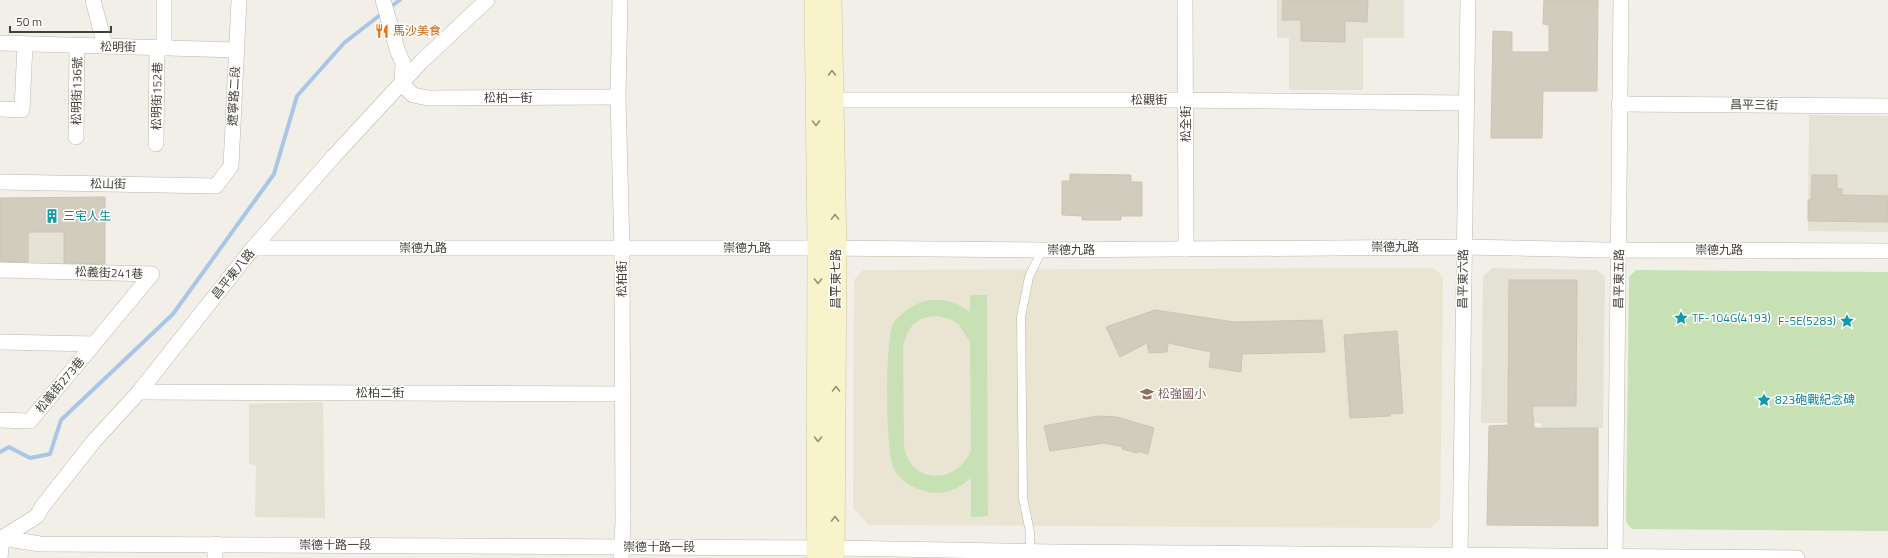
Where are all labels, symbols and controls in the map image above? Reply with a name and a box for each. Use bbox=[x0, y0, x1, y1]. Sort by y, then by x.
scale bar bbox=[10, 8, 111, 34]
text: 50 m bbox=[16, 12, 42, 31]
place label: 馬沙美食 bbox=[393, 21, 441, 40]
restaurant icon: 馬沙美食 bbox=[374, 23, 390, 39]
street label: 松明街 bbox=[100, 37, 136, 56]
street label: 松明街136號 bbox=[66, 57, 87, 125]
street label: 松明街152巷 bbox=[146, 62, 167, 130]
street label: 遼寧路二段 bbox=[222, 66, 245, 126]
one-way arrow bbox=[828, 70, 836, 76]
street label: 松柏一街 bbox=[484, 88, 532, 107]
street label: 松觀街 bbox=[1131, 90, 1167, 109]
street label: 昌平三街 bbox=[1730, 95, 1778, 114]
street label: 松全街 bbox=[1176, 106, 1195, 142]
one-way arrow bbox=[812, 120, 820, 126]
street label: 松山街 bbox=[90, 174, 126, 193]
place label: 三宅人生 bbox=[63, 206, 111, 225]
building icon: 三宅人生 bbox=[44, 208, 60, 224]
one-way arrow bbox=[831, 214, 839, 220]
street label: 崇德九路 bbox=[1371, 237, 1419, 256]
street label: 崇德九路 bbox=[399, 238, 447, 257]
street label: 崇德九路 bbox=[723, 238, 771, 257]
street label: 崇德九路 bbox=[1047, 240, 1095, 259]
street label: 崇德九路 bbox=[1695, 240, 1743, 259]
street label: 昌平東八路 bbox=[206, 244, 259, 303]
street label: 昌平東七路 bbox=[826, 249, 845, 309]
street label: 昌平東六路 bbox=[1452, 249, 1473, 309]
street label: 昌平東五路 bbox=[1608, 249, 1629, 309]
street label: 松柏街 bbox=[612, 261, 631, 297]
street label: 松義街241巷 bbox=[75, 262, 143, 283]
one-way arrow bbox=[814, 278, 822, 284]
place label: TF-104G(4193) bbox=[1692, 308, 1771, 327]
place icon: TF-104G(4193) bbox=[1673, 310, 1689, 326]
place label: F-5E(5283) bbox=[1778, 311, 1836, 330]
place icon: F-5E(5283) bbox=[1839, 313, 1855, 329]
street label: 松義街273巷 bbox=[30, 352, 89, 417]
street label: 松柏二街 bbox=[356, 383, 404, 402]
place label: 松強國小 bbox=[1158, 384, 1206, 403]
one-way arrow bbox=[831, 386, 840, 392]
school or university icon: 松強國小 bbox=[1139, 386, 1155, 402]
place label: 823砲戰紀念碑 bbox=[1775, 390, 1855, 409]
place icon: 823砲戰紀念碑 bbox=[1756, 392, 1772, 408]
one-way arrow bbox=[814, 436, 822, 442]
one-way arrow bbox=[831, 516, 839, 522]
street label: 崇德十路一段 bbox=[299, 535, 371, 554]
street label: 崇德十路一段 bbox=[623, 537, 695, 556]

